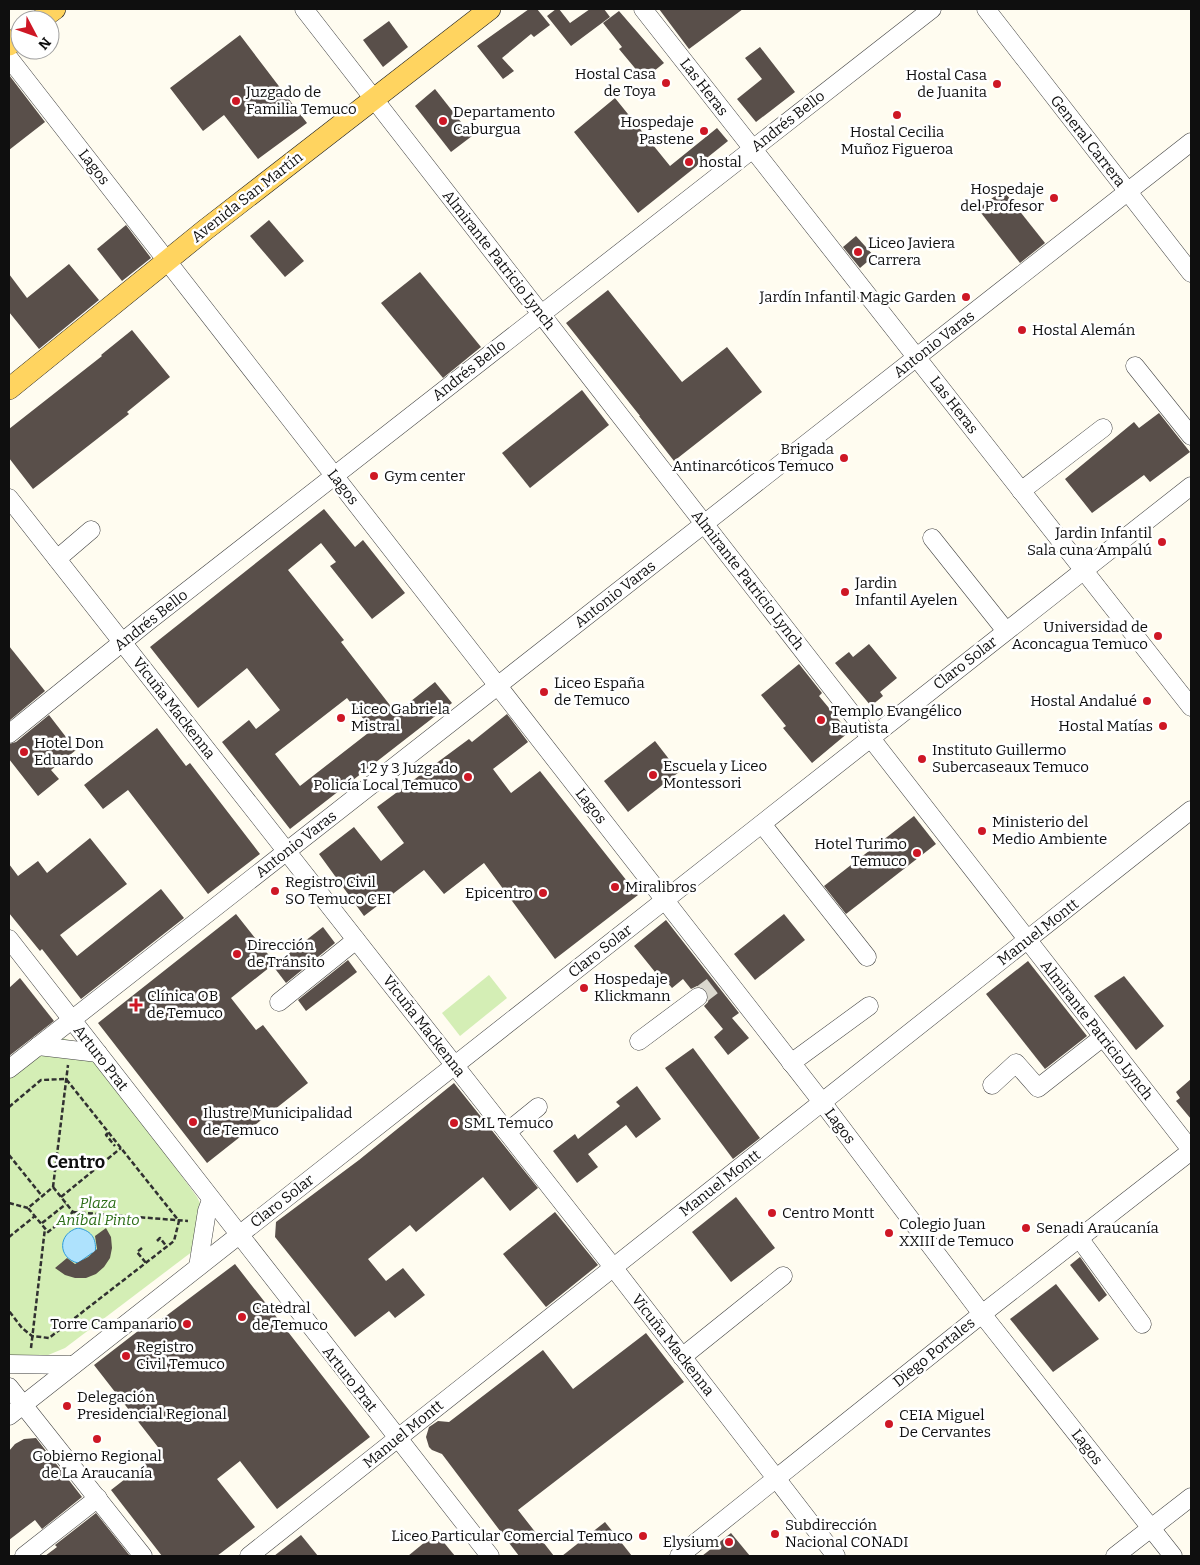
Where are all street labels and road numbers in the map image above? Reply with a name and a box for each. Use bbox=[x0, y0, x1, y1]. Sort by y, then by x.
street label: Las Heras bbox=[676, 55, 732, 119]
street label: Andrés Bello bbox=[748, 87, 828, 155]
street label: General Carrera bbox=[1047, 92, 1129, 190]
street label: Lagos bbox=[75, 146, 113, 188]
street label: Avenida San Martín bbox=[188, 148, 307, 246]
street label: Almirante Patricio Lynch bbox=[439, 187, 560, 334]
street label: Antonio Varas bbox=[890, 307, 978, 381]
street label: Andrés Bello bbox=[429, 336, 509, 404]
street label: Las Heras bbox=[926, 373, 982, 437]
street label: Lagos bbox=[324, 466, 362, 508]
street label: Almirante Patricio Lynch bbox=[688, 507, 809, 654]
street label: Antonio Varas bbox=[571, 557, 659, 631]
street label: Andrés Bello bbox=[111, 586, 191, 654]
street label: Claro Solar bbox=[930, 632, 1001, 693]
street label: Vicuña Mackenna bbox=[129, 654, 219, 762]
street label: Lagos bbox=[572, 785, 610, 827]
street label: Antonio Varas bbox=[252, 807, 340, 881]
street label: Manuel Montt bbox=[994, 894, 1082, 969]
street label: Claro Solar bbox=[565, 920, 636, 981]
street label: Almirante Patricio Lynch bbox=[1037, 957, 1158, 1104]
street label: Vicuña Mackenna bbox=[379, 972, 469, 1080]
street label: Arturo Prat bbox=[70, 1022, 133, 1095]
street label: Lagos bbox=[821, 1104, 859, 1148]
street label: Manuel Montt bbox=[676, 1145, 764, 1220]
street label: Claro Solar bbox=[247, 1170, 318, 1231]
street label: Vicuña Mackenna bbox=[628, 1291, 718, 1399]
street label: Diego Portales bbox=[889, 1313, 979, 1391]
street label: Arturo Prat bbox=[319, 1343, 382, 1416]
street label: Manuel Montt bbox=[359, 1396, 447, 1472]
street label: Lagos bbox=[1068, 1426, 1106, 1468]

